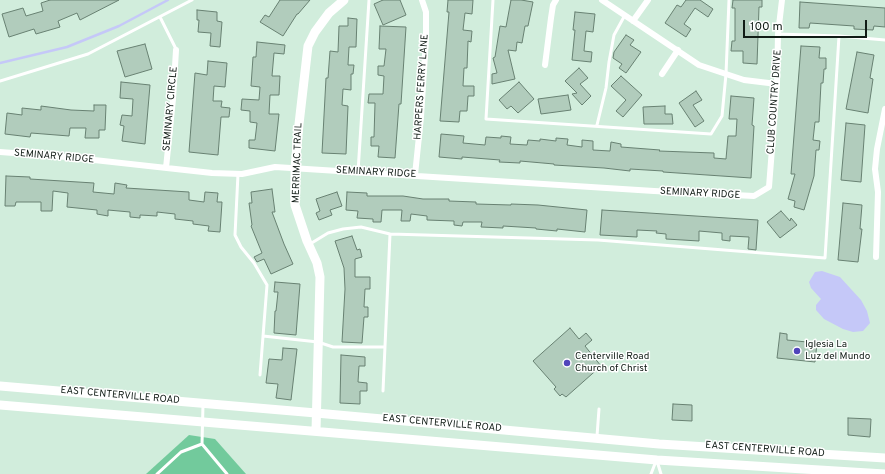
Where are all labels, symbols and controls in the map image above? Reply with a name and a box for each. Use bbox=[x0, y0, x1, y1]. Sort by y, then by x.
scale bar bbox=[745, 12, 869, 38]
text: 100 m bbox=[750, 19, 783, 35]
street label: HARPERS FERRY LANE bbox=[412, 34, 432, 140]
street label: CLUB COUNTRY DRIVE bbox=[765, 49, 785, 155]
street label: SEMINARY CIRCLE bbox=[161, 66, 181, 152]
street label: MERRIMAC TRAIL bbox=[291, 123, 305, 203]
street label: SEMINARY RIDGE bbox=[13, 148, 95, 166]
street label: SEMINARY RIDGE bbox=[335, 165, 417, 181]
street label: SEMINARY RIDGE bbox=[659, 186, 741, 202]
place label: Iglesia La Luz del Mundo bbox=[805, 339, 870, 362]
marker: Iglesia La Luz del Mundo bbox=[792, 346, 802, 356]
place label: Centerville Road Church of Christ bbox=[575, 351, 649, 374]
marker: Centerville Road Church of Christ bbox=[562, 358, 572, 368]
street label: EAST CENTERVILLE ROAD bbox=[60, 385, 180, 407]
street label: EAST CENTERVILLE ROAD bbox=[382, 413, 502, 435]
street label: EAST CENTERVILLE ROAD bbox=[705, 440, 825, 460]

